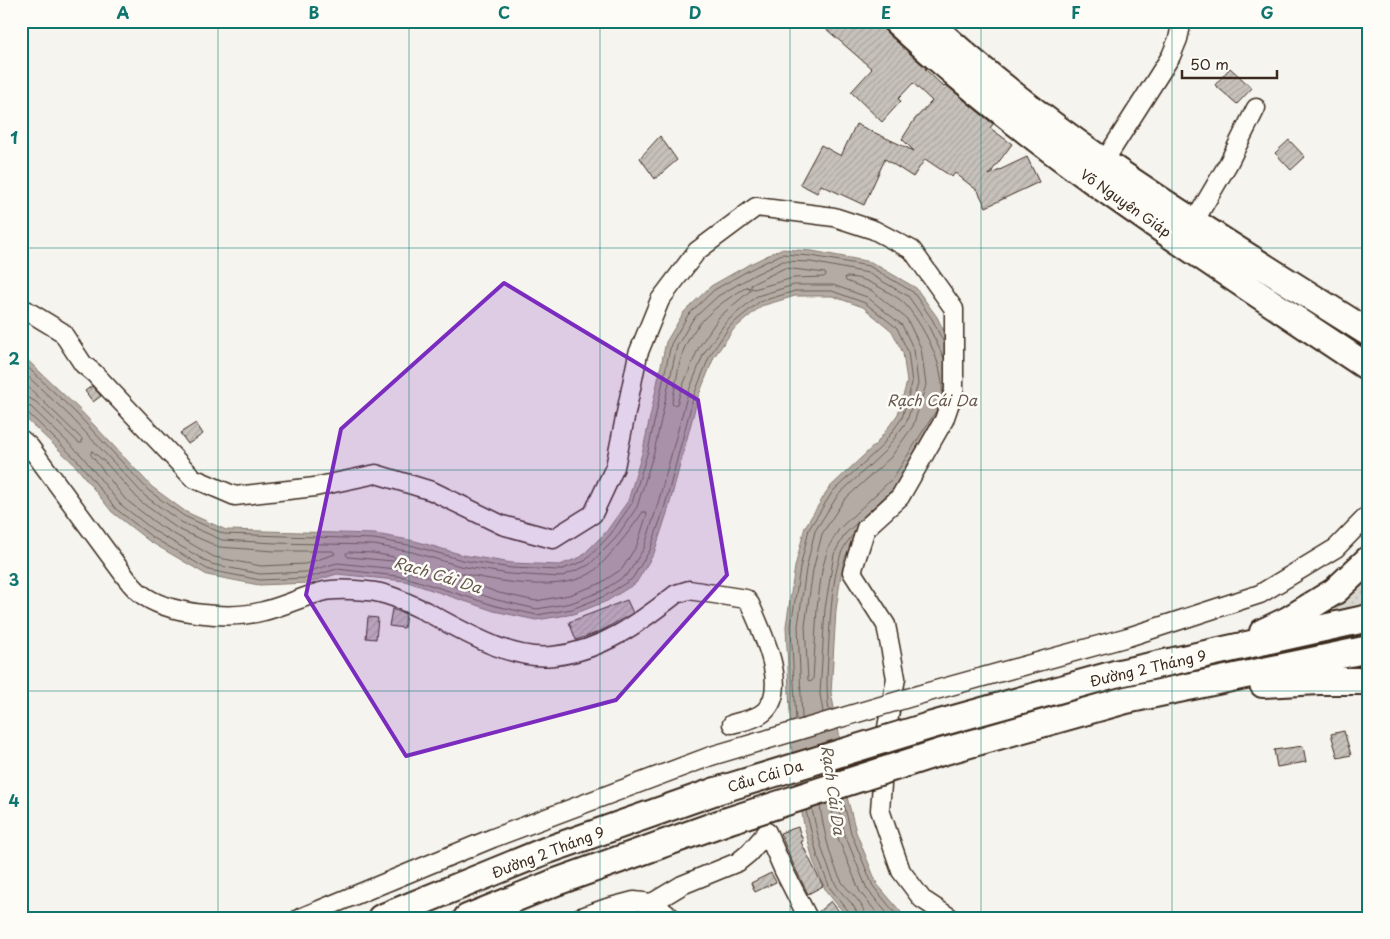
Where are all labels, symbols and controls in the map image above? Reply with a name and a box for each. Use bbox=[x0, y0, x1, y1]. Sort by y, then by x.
text: A bbox=[117, 0, 130, 24]
text: B bbox=[309, 0, 320, 24]
text: C bbox=[498, 0, 510, 24]
text: D bbox=[689, 0, 701, 24]
text: E bbox=[881, 0, 891, 24]
text: F bbox=[1071, 0, 1081, 24]
text: G bbox=[1260, 0, 1274, 24]
scale bar bbox=[1182, 48, 1278, 80]
text: 50 m bbox=[1190, 52, 1229, 75]
text: 1 bbox=[10, 125, 18, 149]
street label: Võ Nguyên Giáp bbox=[1076, 164, 1176, 242]
text: 2 bbox=[8, 346, 20, 370]
water label: Rạch Cái Da bbox=[887, 388, 978, 411]
water label: Rạch Cái Da bbox=[392, 550, 485, 598]
text: 3 bbox=[9, 567, 19, 591]
street label: Đường 2 Tháng 9 bbox=[1088, 644, 1209, 692]
water label: Rạch Cái Da bbox=[816, 744, 852, 837]
street label: Cầu Cái Da bbox=[725, 754, 806, 797]
text: 4 bbox=[9, 788, 20, 812]
street label: Đường 2 Tháng 9 bbox=[489, 821, 608, 883]

